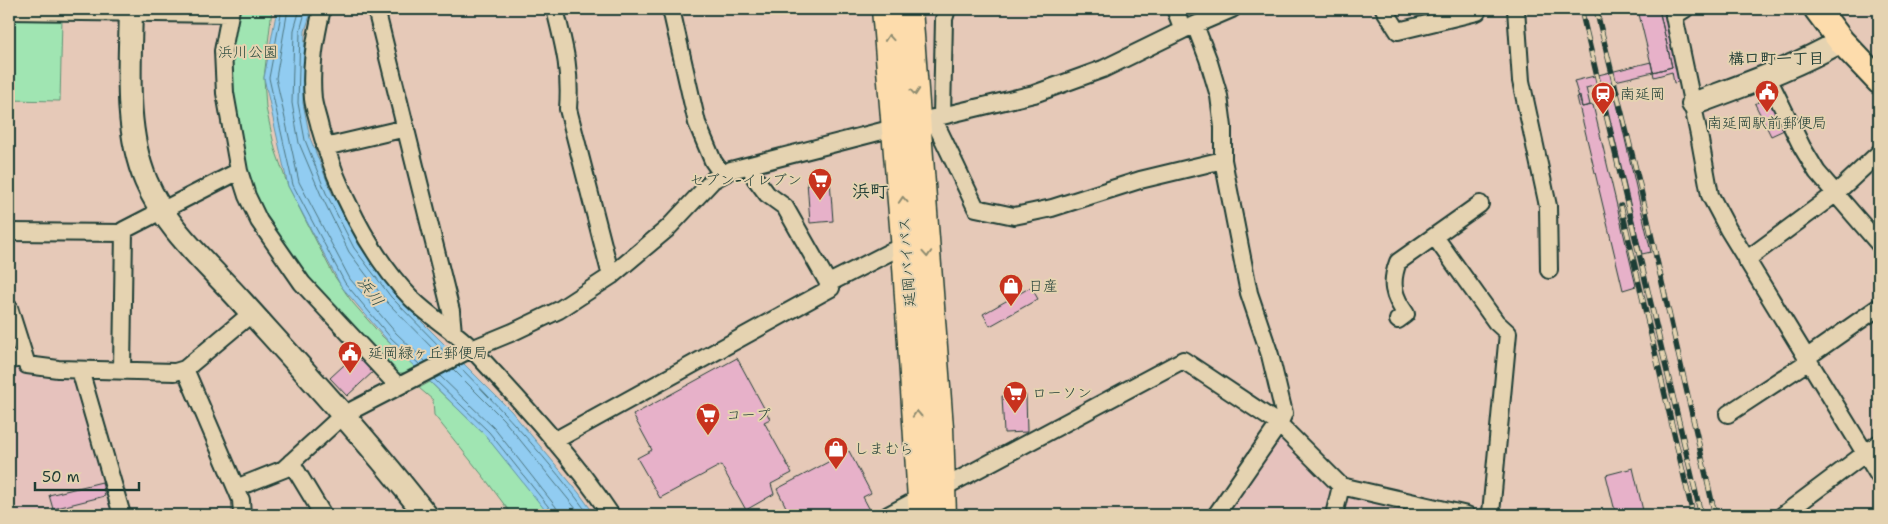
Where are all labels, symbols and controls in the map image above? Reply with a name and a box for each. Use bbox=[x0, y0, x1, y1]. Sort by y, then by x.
one-way arrow bbox=[884, 33, 895, 41]
park label: 浜川公園 bbox=[218, 42, 278, 62]
district label: 構口町一丁目 bbox=[1728, 48, 1824, 69]
public building icon: 南延岡駅前郵便局 bbox=[1754, 79, 1780, 113]
station icon: 南延岡 bbox=[1590, 81, 1616, 115]
place label: 南延岡 bbox=[1620, 84, 1665, 104]
one-way arrow bbox=[909, 88, 920, 96]
place label: 南延岡駅前郵便局 bbox=[1707, 113, 1827, 133]
supermarket icon: セブン-イレブン bbox=[807, 167, 833, 201]
place label: セブン-イレブン bbox=[690, 170, 802, 190]
district label: 浜町 bbox=[852, 179, 888, 203]
one-way arrow bbox=[897, 195, 908, 203]
street label: 延岡バイパス bbox=[894, 217, 920, 307]
one-way arrow bbox=[921, 251, 932, 259]
water label: 浜川 bbox=[353, 272, 388, 310]
shop icon: 日産 bbox=[998, 273, 1024, 307]
place label: 日産 bbox=[1028, 276, 1058, 296]
public building icon: 延岡緑ヶ丘郵便局 bbox=[337, 340, 363, 374]
place label: 延岡緑ヶ丘郵便局 bbox=[368, 343, 488, 363]
supermarket icon: ローソン bbox=[1002, 380, 1028, 414]
place label: ローソン bbox=[1032, 383, 1092, 403]
supermarket icon: コープ bbox=[695, 402, 721, 436]
place label: コープ bbox=[726, 405, 770, 425]
one-way arrow bbox=[912, 410, 923, 418]
shop icon: しまむら bbox=[823, 436, 849, 470]
place label: しまむら bbox=[854, 439, 914, 459]
scale bar bbox=[35, 459, 139, 491]
text: 50 m bbox=[42, 467, 80, 487]

